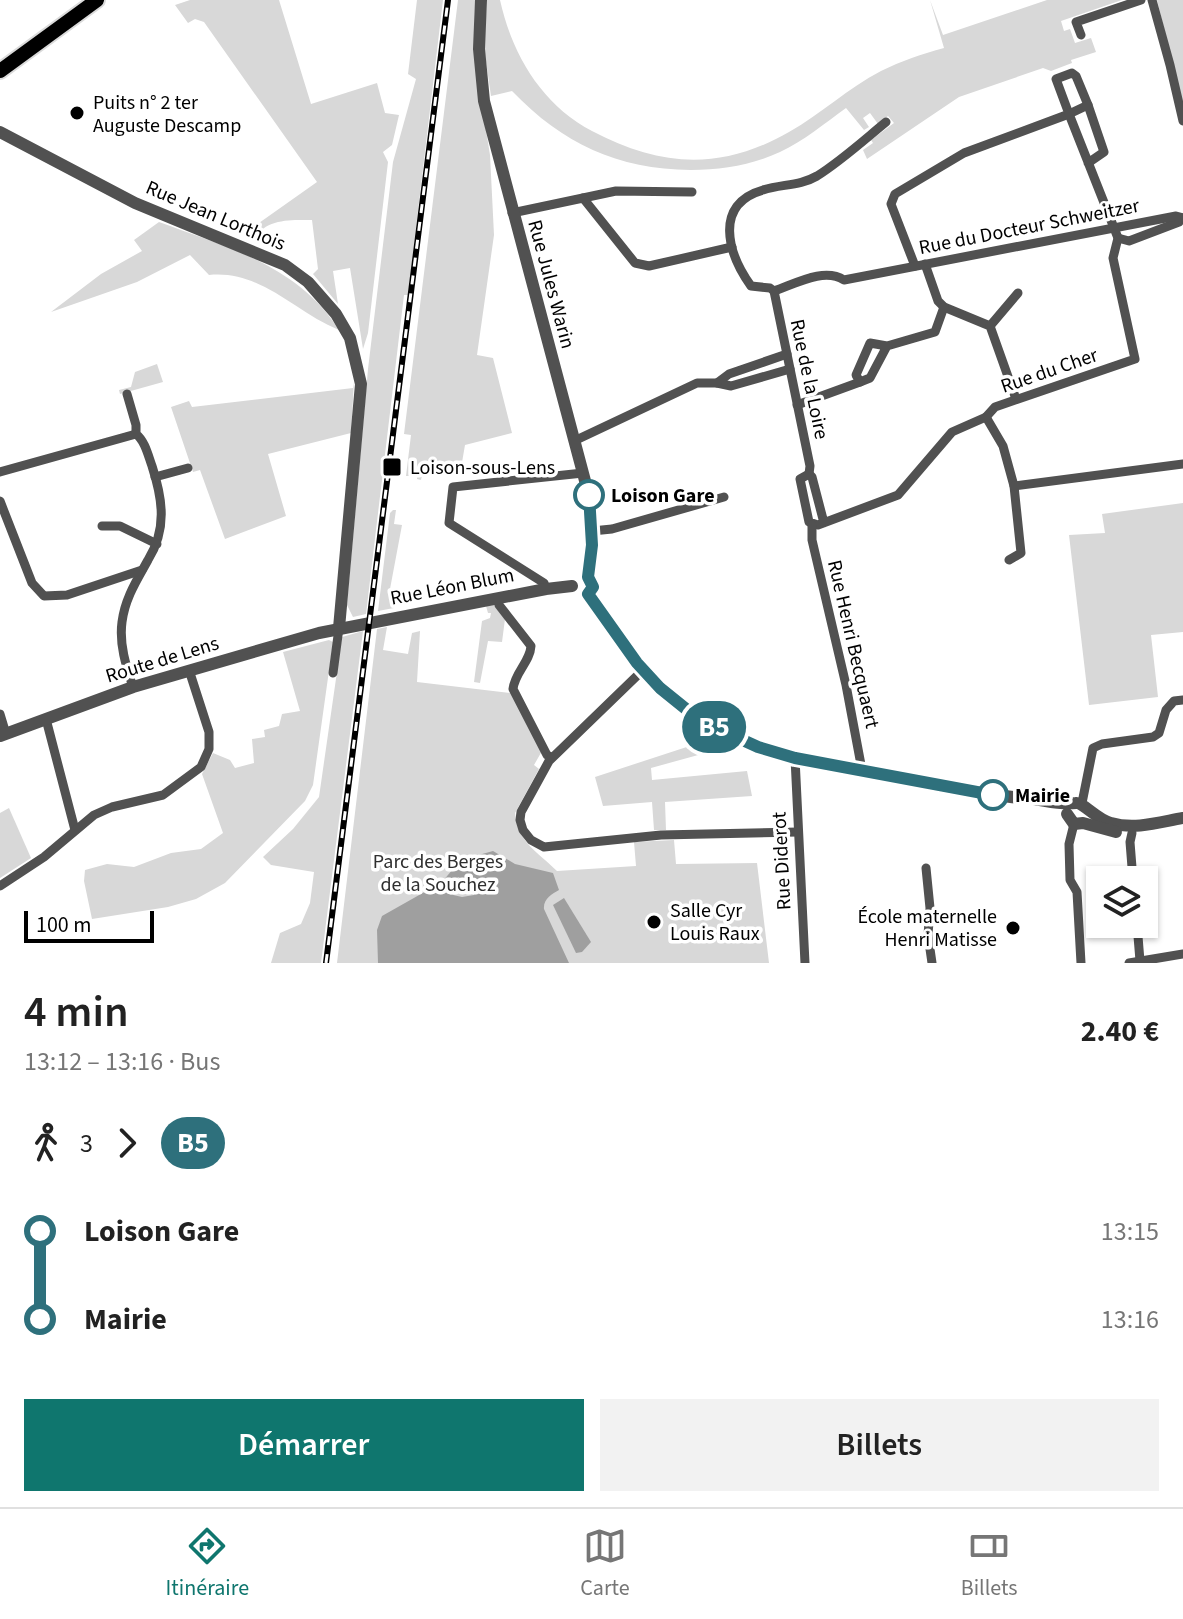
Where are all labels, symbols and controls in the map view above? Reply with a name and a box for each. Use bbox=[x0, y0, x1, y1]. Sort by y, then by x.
place label: Puits n° 2 ter Auguste Descamp bbox=[93, 89, 241, 140]
marker: Puits n° 2 ter Auguste Descamp bbox=[68, 104, 86, 122]
street label: Rue Jean Lorthois bbox=[141, 174, 290, 258]
street label: Rue du Docteur Schweitzer bbox=[916, 192, 1142, 262]
street label: Rue Jules Warin bbox=[520, 217, 582, 352]
street label: Rue de la Loire bbox=[783, 316, 835, 442]
street label: Rue du Cher bbox=[997, 341, 1102, 401]
place label: Loison-sous-Lens bbox=[410, 454, 555, 482]
marker: Loison-sous-Lens bbox=[381, 456, 403, 478]
marker: Loison Gare bbox=[574, 480, 604, 510]
place label: Loison Gare bbox=[611, 482, 715, 510]
street label: Rue Henri Becquaert bbox=[820, 557, 886, 731]
street label: Rue Léon Blum bbox=[388, 561, 517, 613]
street label: Route de Lens bbox=[102, 629, 222, 690]
line badge: B5 bbox=[678, 701, 750, 753]
text: B5 bbox=[698, 707, 730, 747]
marker: Mairie bbox=[978, 780, 1008, 810]
place label: Mairie bbox=[1015, 782, 1070, 810]
street label: Rue Diderot bbox=[765, 811, 799, 911]
park label: Parc des Berges de la Souchez bbox=[373, 848, 503, 899]
map controls bbox=[1086, 866, 1158, 938]
button: layers bbox=[1086, 866, 1158, 938]
place label: Salle Cyr Louis Raux bbox=[670, 897, 760, 948]
place label: École maternelle Henri Matisse bbox=[857, 903, 997, 954]
scale bar bbox=[24, 907, 154, 943]
text: 100 m bbox=[36, 909, 91, 941]
marker: Salle Cyr Louis Raux bbox=[645, 913, 663, 931]
marker: École maternelle Henri Matisse bbox=[1004, 919, 1022, 937]
text: 4 min bbox=[24, 981, 129, 1044]
text: 2.40 € bbox=[1081, 1010, 1159, 1053]
text: 13:12 – 13:16 · Bus bbox=[24, 1043, 220, 1080]
icon: walk bbox=[24, 1121, 68, 1165]
icon: forward bbox=[105, 1121, 149, 1165]
text: B5 bbox=[177, 1123, 209, 1163]
text: 3 bbox=[80, 1125, 93, 1162]
text: Loison Gare bbox=[84, 1210, 239, 1253]
text: 13:15 bbox=[1101, 1213, 1159, 1250]
text: Mairie bbox=[84, 1298, 167, 1341]
text: 13:16 bbox=[1101, 1301, 1159, 1338]
button: Démarrer bbox=[24, 1399, 584, 1491]
button: Billets bbox=[600, 1399, 1159, 1491]
tab: Itinéraire bbox=[166, 1524, 249, 1604]
tab: Carte bbox=[580, 1524, 630, 1604]
tab: Billets bbox=[961, 1524, 1017, 1604]

